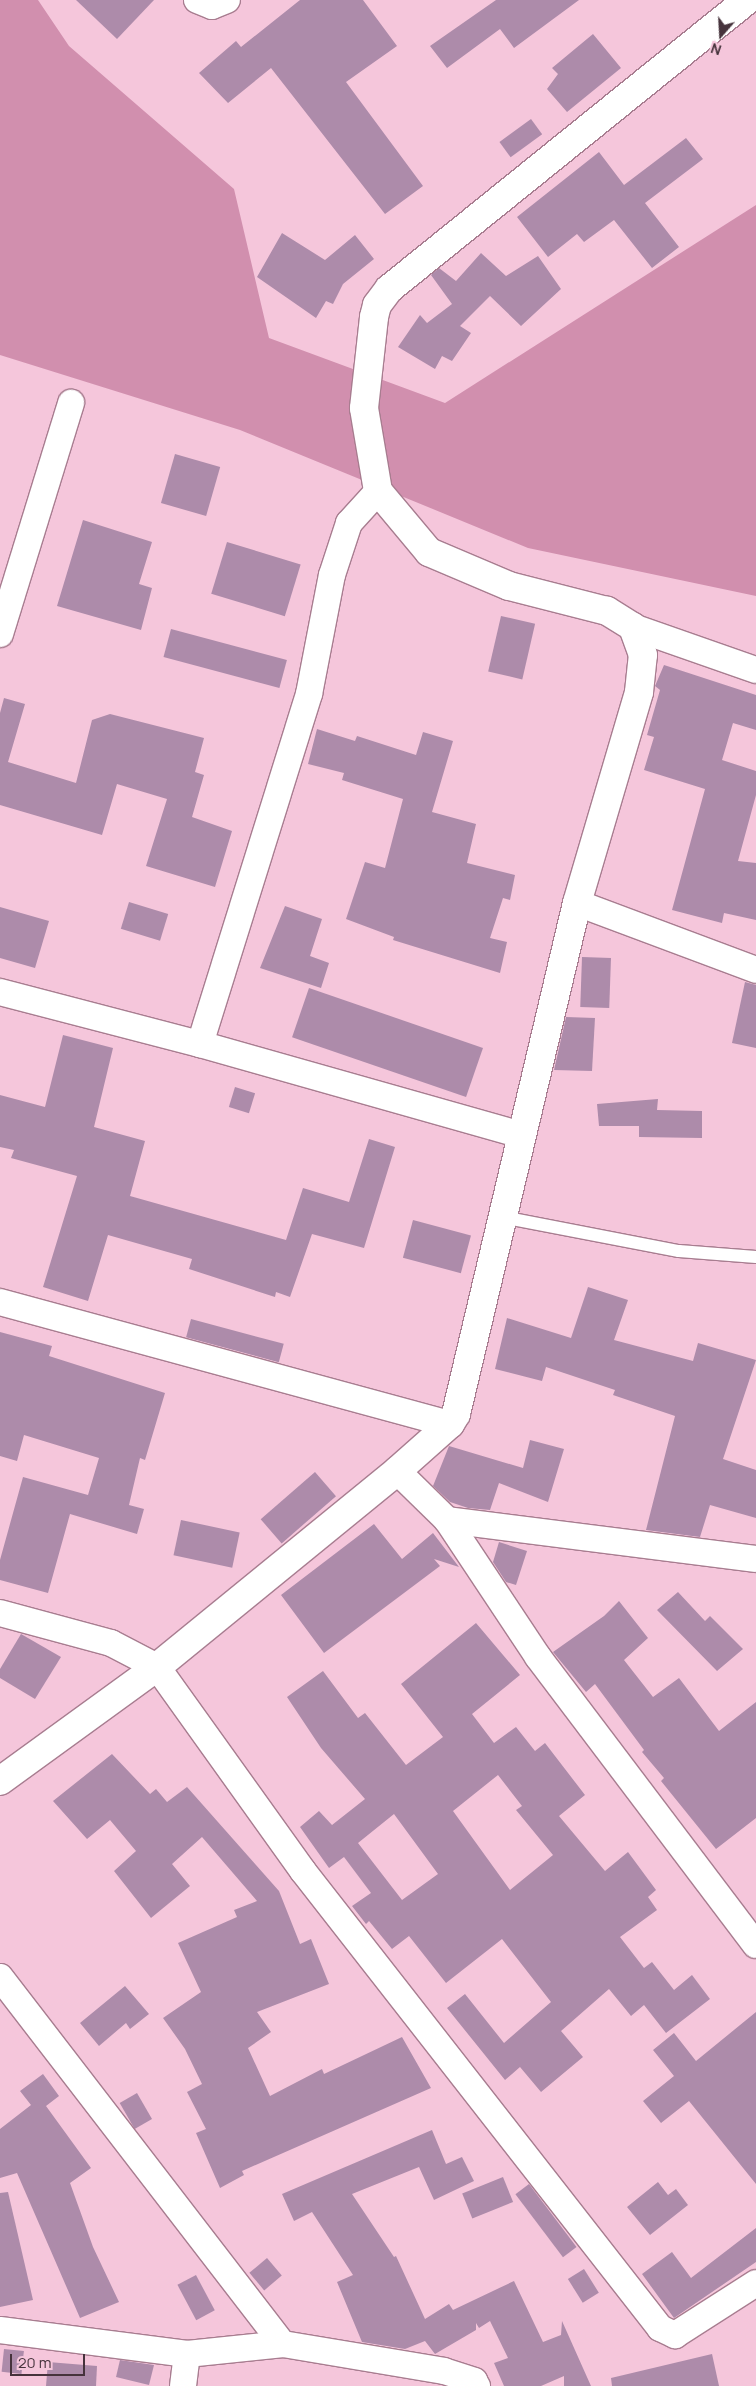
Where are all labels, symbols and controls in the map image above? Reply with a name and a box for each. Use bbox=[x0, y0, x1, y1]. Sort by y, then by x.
north arrow bbox=[696, 10, 746, 60]
text: N bbox=[708, 39, 724, 60]
scale bar bbox=[12, 2344, 88, 2376]
text: 20 m bbox=[18, 2352, 51, 2373]

